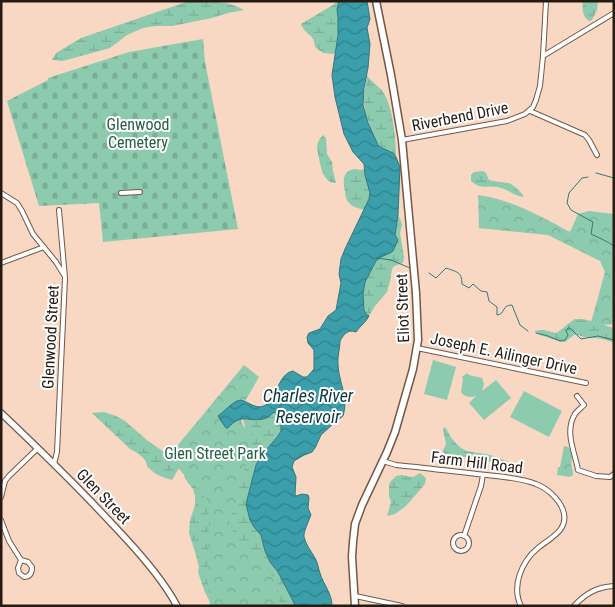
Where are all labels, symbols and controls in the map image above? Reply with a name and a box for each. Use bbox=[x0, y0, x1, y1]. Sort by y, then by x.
street label: Riverbend Drive bbox=[410, 98, 510, 135]
park label: Glenwood Cemetery bbox=[107, 115, 169, 152]
street label: Eliot Street bbox=[392, 273, 413, 343]
street label: Glenwood Street bbox=[38, 284, 63, 389]
street label: Joseph E. Ailinger Drive bbox=[429, 329, 579, 378]
water label: Charles River Reservoir bbox=[263, 385, 354, 427]
park label: Glen Street Park bbox=[164, 444, 267, 463]
street label: Farm Hill Road bbox=[430, 447, 524, 478]
street label: Glen Street bbox=[73, 465, 135, 528]

